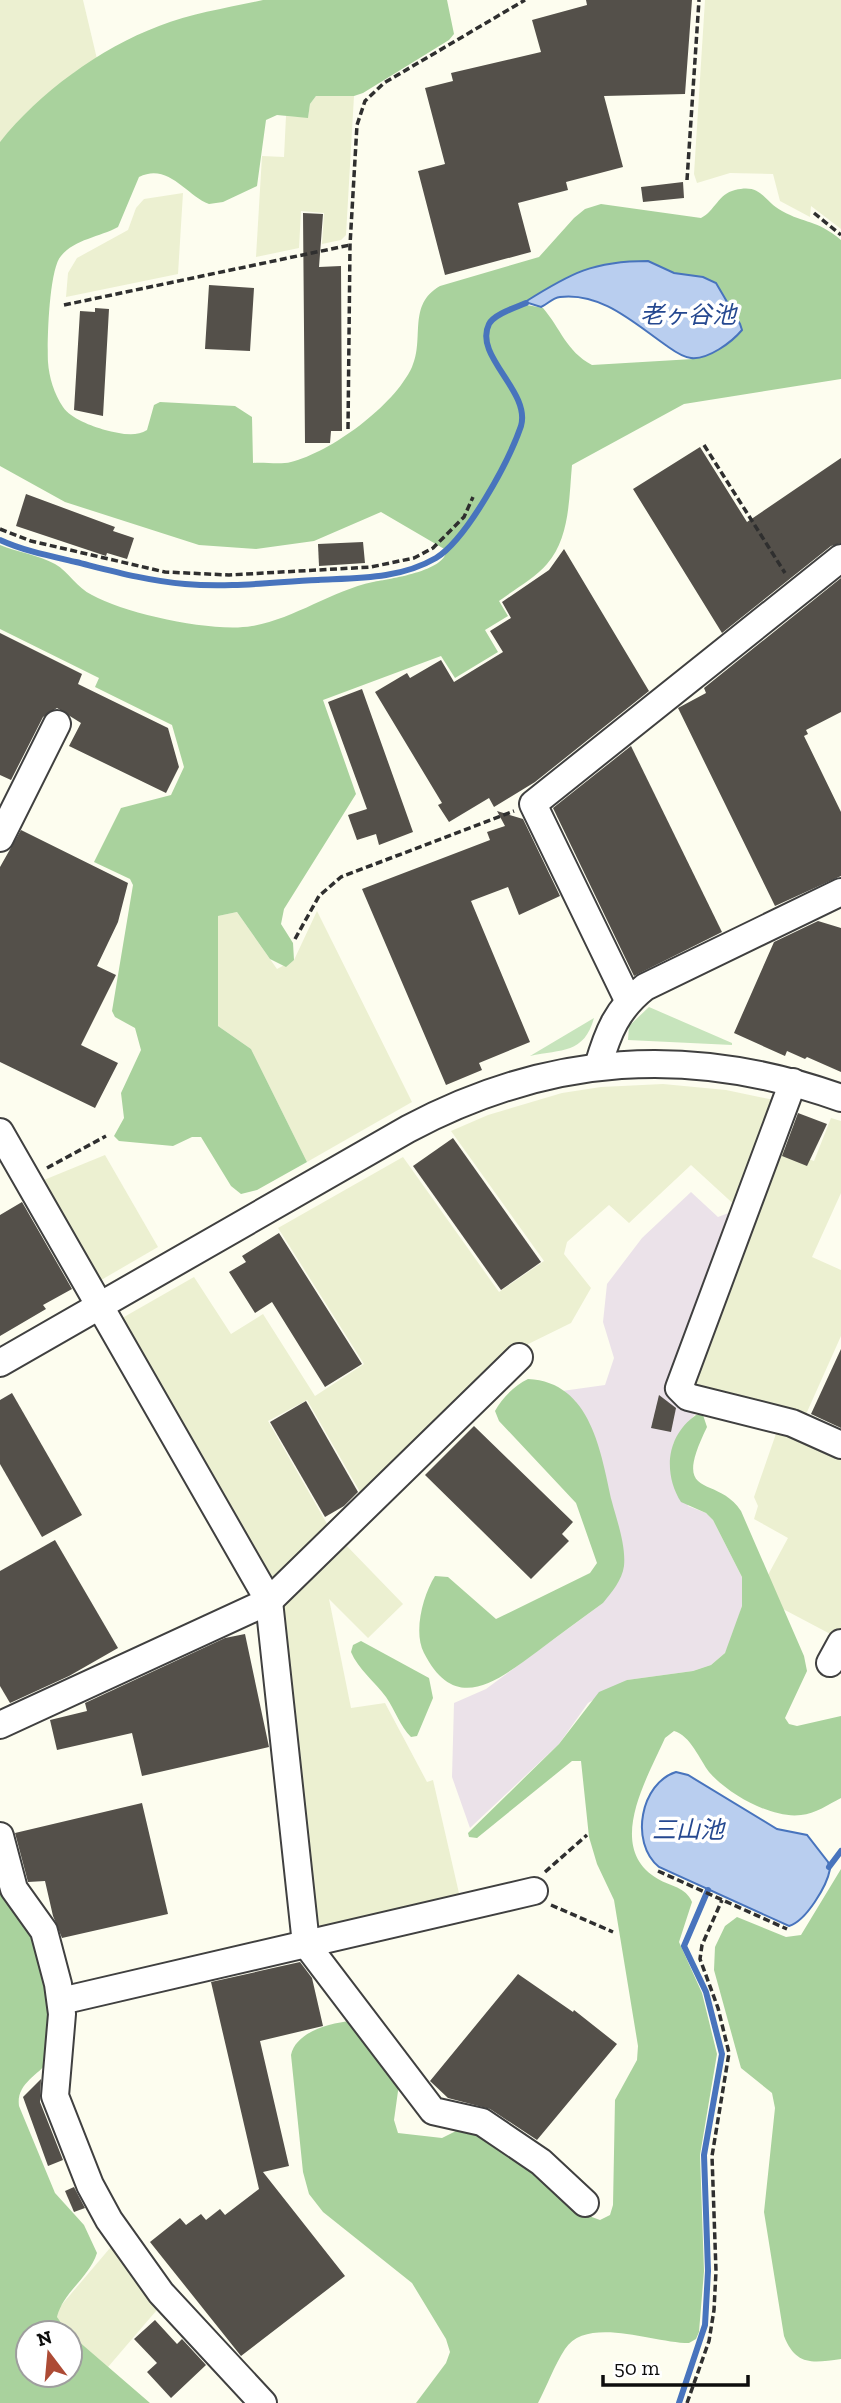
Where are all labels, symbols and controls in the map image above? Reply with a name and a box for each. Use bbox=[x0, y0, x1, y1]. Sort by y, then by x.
water label: 老ヶ谷池 bbox=[640, 300, 738, 329]
water label: 三山池 bbox=[652, 1815, 726, 1844]
north arrow bbox=[14, 2319, 84, 2389]
text: N bbox=[34, 2325, 55, 2351]
scale bar bbox=[603, 2344, 748, 2388]
text: 50 m bbox=[614, 2355, 660, 2380]

